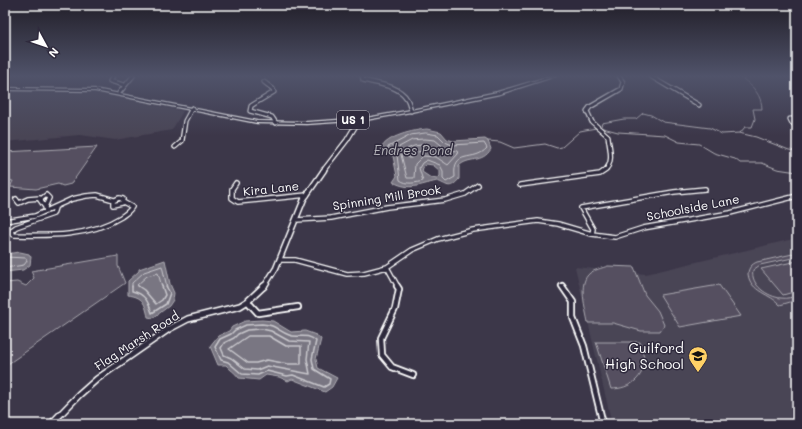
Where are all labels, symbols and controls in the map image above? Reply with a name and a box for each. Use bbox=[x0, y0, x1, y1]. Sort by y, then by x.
north arrow bbox=[26, 26, 66, 66]
text: N bbox=[46, 45, 62, 61]
road number: US 1 bbox=[337, 111, 369, 129]
water label: Endres Pond bbox=[373, 141, 453, 158]
street label: Kira Lane bbox=[242, 177, 300, 199]
street label: Spinning Mill Brook bbox=[332, 181, 442, 213]
street label: Schoolside Lane bbox=[645, 190, 741, 224]
street label: Flag Marsh Road bbox=[91, 307, 182, 373]
place label: Guilford High School bbox=[605, 338, 684, 373]
school or university icon: Guilford High School bbox=[687, 345, 709, 373]

